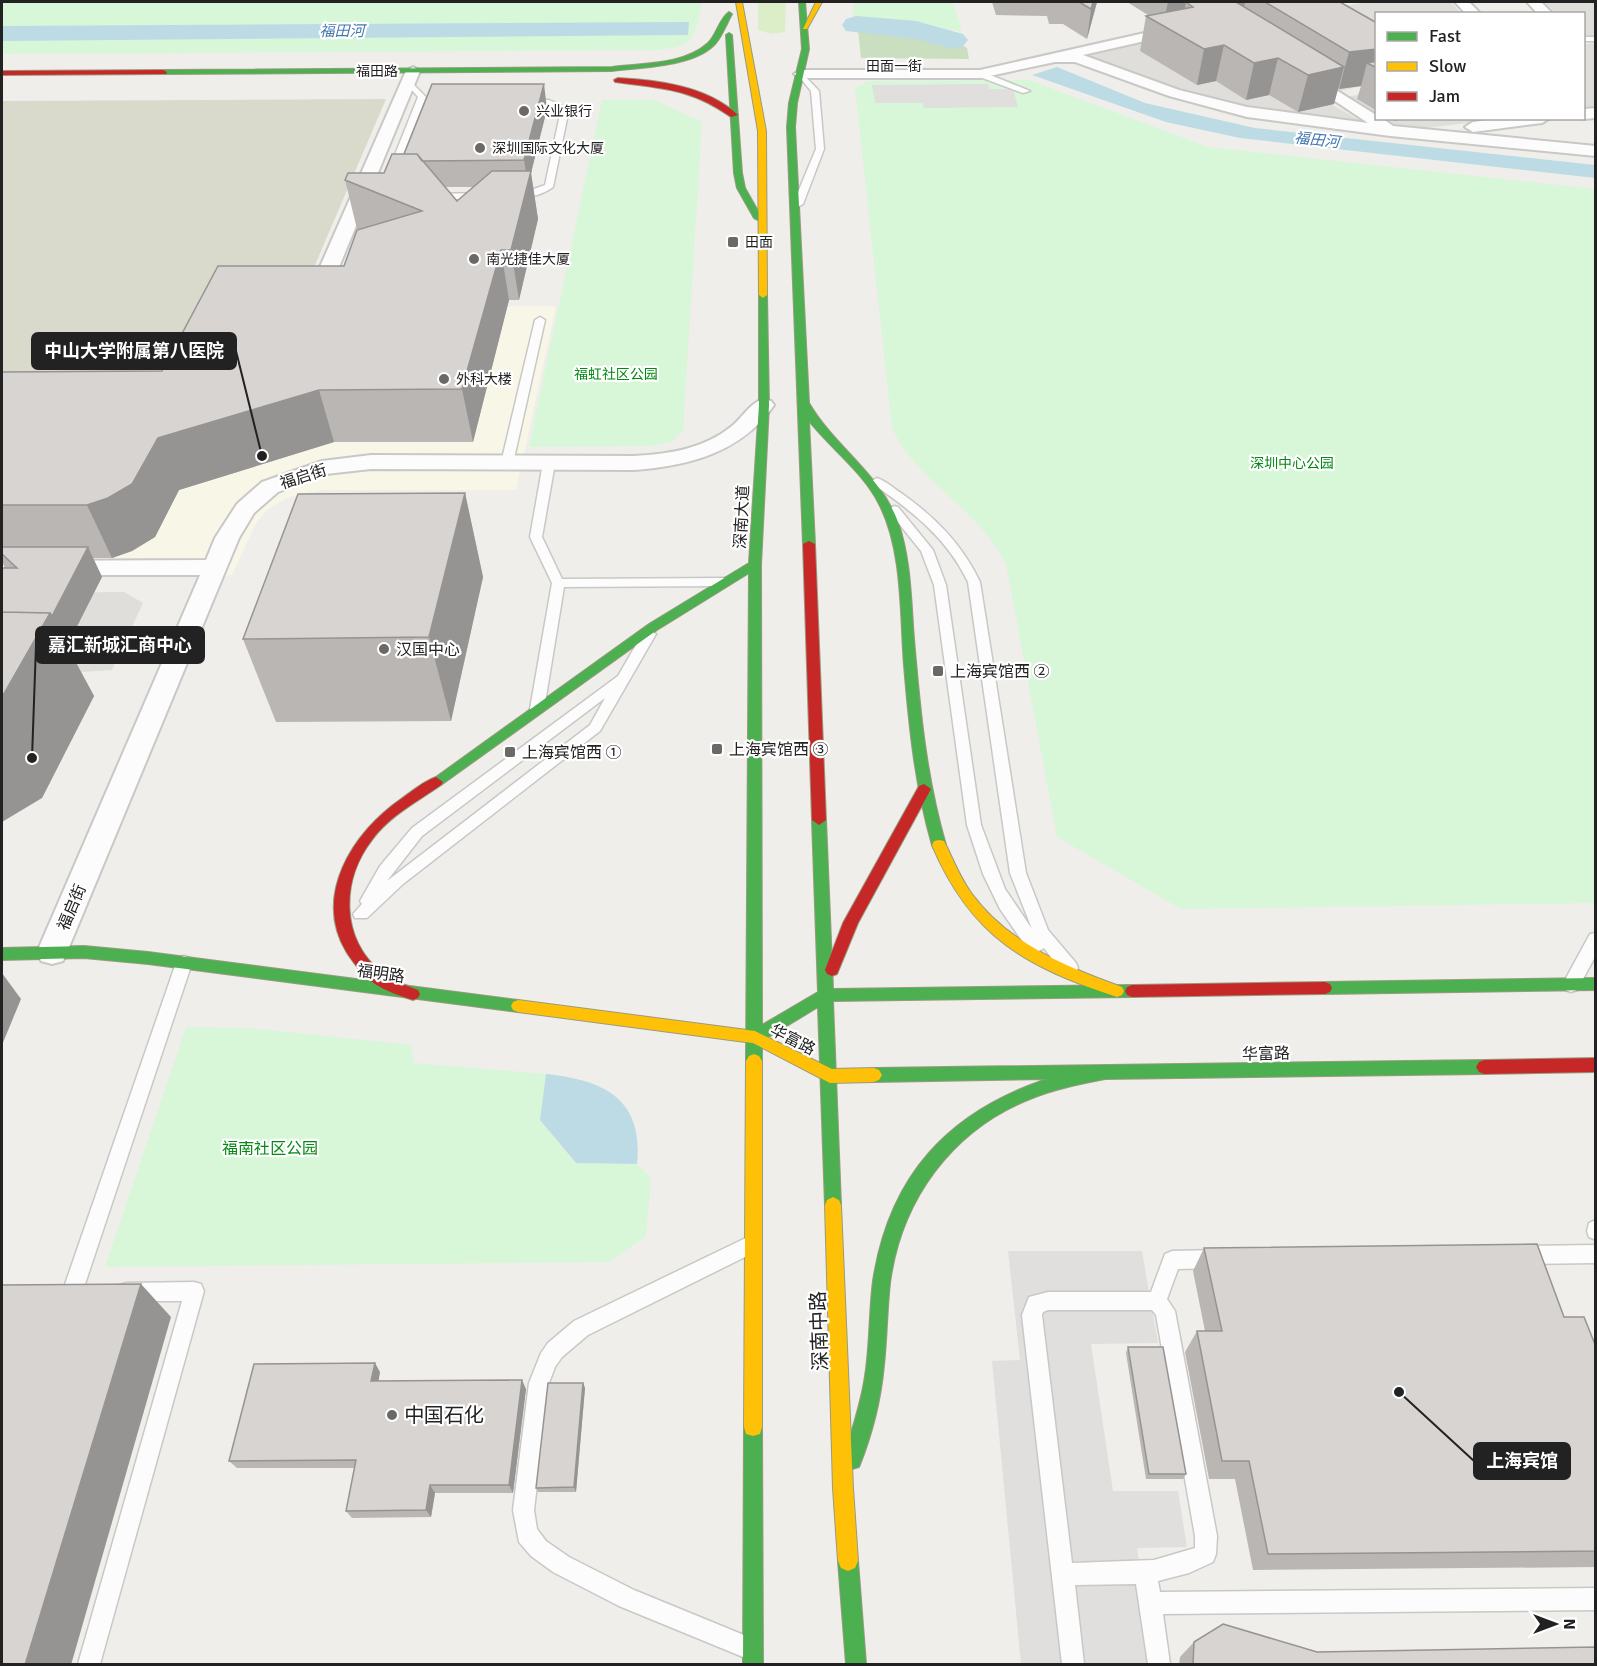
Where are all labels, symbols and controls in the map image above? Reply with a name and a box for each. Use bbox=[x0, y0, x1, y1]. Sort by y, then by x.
legend bbox=[1375, 12, 1585, 120]
water label: 福田河 bbox=[319, 22, 367, 40]
text: Fast bbox=[1429, 25, 1461, 47]
text: Slow bbox=[1429, 55, 1466, 77]
street label: 田面一街 bbox=[866, 58, 922, 75]
street label: 福田路 bbox=[356, 63, 398, 80]
text: Jam bbox=[1429, 85, 1460, 107]
place label: 兴业银行 bbox=[536, 103, 592, 120]
marker: 兴业银行 bbox=[517, 104, 531, 118]
water label: 福田河 bbox=[1294, 129, 1343, 152]
place label: 深圳国际文化大厦 bbox=[492, 140, 604, 157]
marker: 深圳国际文化大厦 bbox=[473, 141, 487, 155]
place label: 田面 bbox=[745, 234, 773, 251]
marker: 田面 bbox=[726, 235, 740, 249]
place label: 南光捷佳大厦 bbox=[486, 251, 570, 268]
marker: 南光捷佳大厦 bbox=[467, 252, 481, 266]
callout: 中山大学附属第八医院 bbox=[32, 333, 236, 369]
text: 中山大学附属第八医院 bbox=[44, 340, 224, 362]
park label: 福虹社区公园 bbox=[574, 366, 658, 383]
place label: 外科大楼 bbox=[456, 371, 512, 388]
marker: 外科大楼 bbox=[437, 372, 451, 386]
park label: 深圳中心公园 bbox=[1250, 455, 1334, 472]
street label: 福启街 bbox=[277, 460, 329, 494]
street label: 深南大道 bbox=[730, 485, 754, 550]
callout: 嘉汇新城汇商中心 bbox=[36, 627, 204, 663]
text: 嘉汇新城汇商中心 bbox=[48, 634, 192, 656]
place label: 汉国中心 bbox=[396, 640, 460, 660]
marker: 汉国中心 bbox=[377, 642, 391, 656]
place label: 上海宾馆西 ② bbox=[950, 662, 1050, 682]
marker: 上海宾馆西 ② bbox=[931, 664, 945, 678]
place label: 上海宾馆西 ③ bbox=[729, 740, 829, 760]
marker: 上海宾馆西 ③ bbox=[710, 742, 724, 756]
place label: 上海宾馆西 ① bbox=[522, 743, 622, 763]
marker: 上海宾馆西 ① bbox=[503, 745, 517, 759]
street label: 福启街 bbox=[53, 881, 91, 933]
street label: 福明路 bbox=[356, 961, 406, 987]
street label: 华富路 bbox=[767, 1020, 818, 1060]
street label: 华富路 bbox=[1242, 1044, 1290, 1064]
park label: 福南社区公园 bbox=[222, 1139, 318, 1159]
street label: 深南中路 bbox=[806, 1291, 833, 1371]
place label: 中国石化 bbox=[404, 1403, 484, 1428]
marker: 中国石化 bbox=[385, 1408, 399, 1422]
callout: 上海宾馆 bbox=[1474, 1443, 1570, 1479]
text: 上海宾馆 bbox=[1486, 1450, 1558, 1472]
north arrow bbox=[1525, 1594, 1585, 1654]
text: N bbox=[1559, 1618, 1579, 1630]

